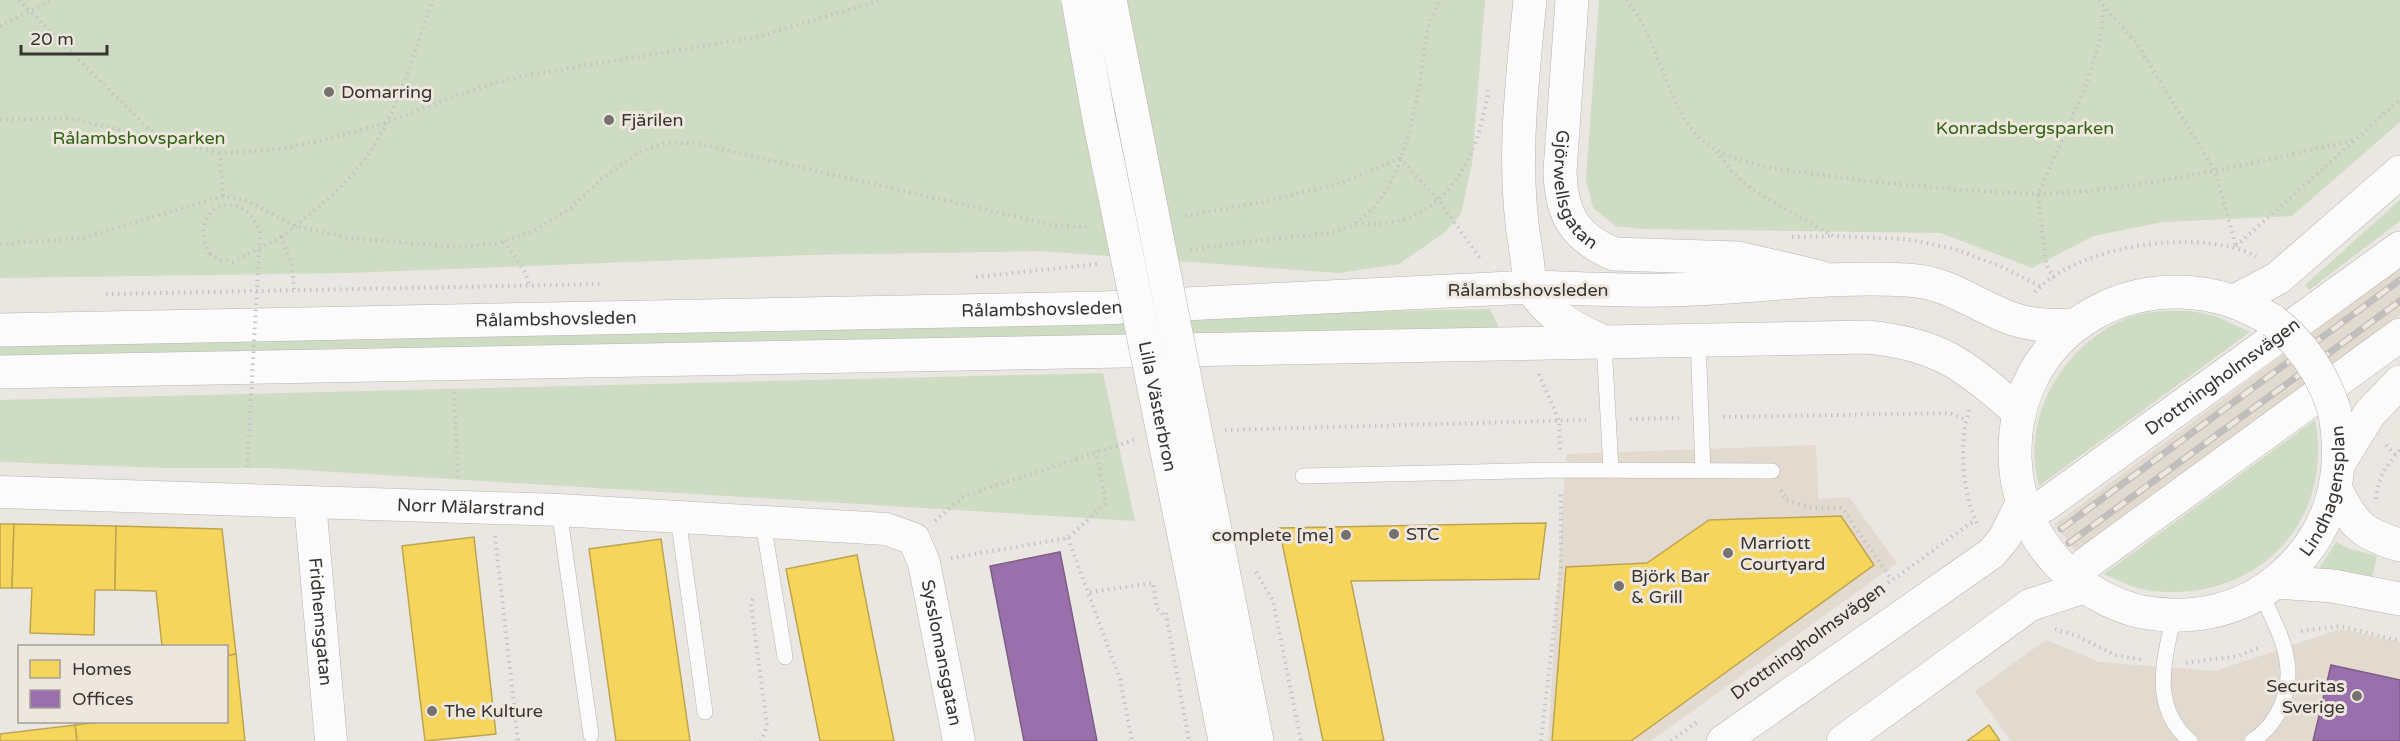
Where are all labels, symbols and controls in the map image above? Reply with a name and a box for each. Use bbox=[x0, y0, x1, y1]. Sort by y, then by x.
scale bar bbox=[21, 18, 106, 56]
text: 20 m bbox=[30, 28, 74, 50]
place label: Domarring bbox=[341, 81, 432, 103]
marker: Domarring bbox=[322, 85, 336, 99]
place label: Fjärilen bbox=[621, 109, 683, 131]
marker: Fjärilen bbox=[602, 113, 616, 127]
park label: Konradsbergsparken bbox=[1936, 117, 2114, 139]
park label: Rålambshovsparken bbox=[52, 127, 226, 149]
street label: Gjörwellsgatan bbox=[1549, 129, 1602, 254]
street label: Rålambshovsleden bbox=[1447, 279, 1609, 301]
street label: Rålambshovsleden bbox=[961, 296, 1123, 322]
street label: Rålambshovsleden bbox=[475, 306, 637, 332]
street label: Drottningholmsvägen bbox=[2141, 313, 2304, 440]
street label: Lilla Västerbron bbox=[1134, 339, 1182, 473]
street label: Lindhagensplan bbox=[2295, 425, 2350, 561]
street label: Norr Mälarstrand bbox=[397, 494, 545, 521]
place label: STC bbox=[1406, 523, 1439, 545]
place label: complete [me] bbox=[1212, 524, 1334, 546]
marker: STC bbox=[1387, 527, 1401, 541]
marker: complete [me] bbox=[1339, 528, 1353, 542]
place label: Marriott Courtyard bbox=[1740, 532, 1825, 575]
marker: Marriott Courtyard bbox=[1721, 546, 1735, 560]
street label: Fridhemsgatan bbox=[304, 556, 337, 687]
place label: Björk Bar & Grill bbox=[1631, 565, 1710, 608]
street label: Drottningholmsvägen bbox=[1726, 577, 1890, 705]
street label: Sysslomansgatan bbox=[917, 578, 967, 728]
marker: Björk Bar & Grill bbox=[1612, 579, 1626, 593]
legend bbox=[18, 645, 228, 723]
text: Homes bbox=[72, 658, 132, 680]
place label: Securitas Sverige bbox=[2266, 675, 2345, 718]
text: Offices bbox=[72, 688, 134, 710]
marker: Securitas Sverige bbox=[2350, 689, 2364, 703]
place label: The Kulture bbox=[444, 700, 543, 722]
marker: The Kulture bbox=[425, 704, 439, 718]

